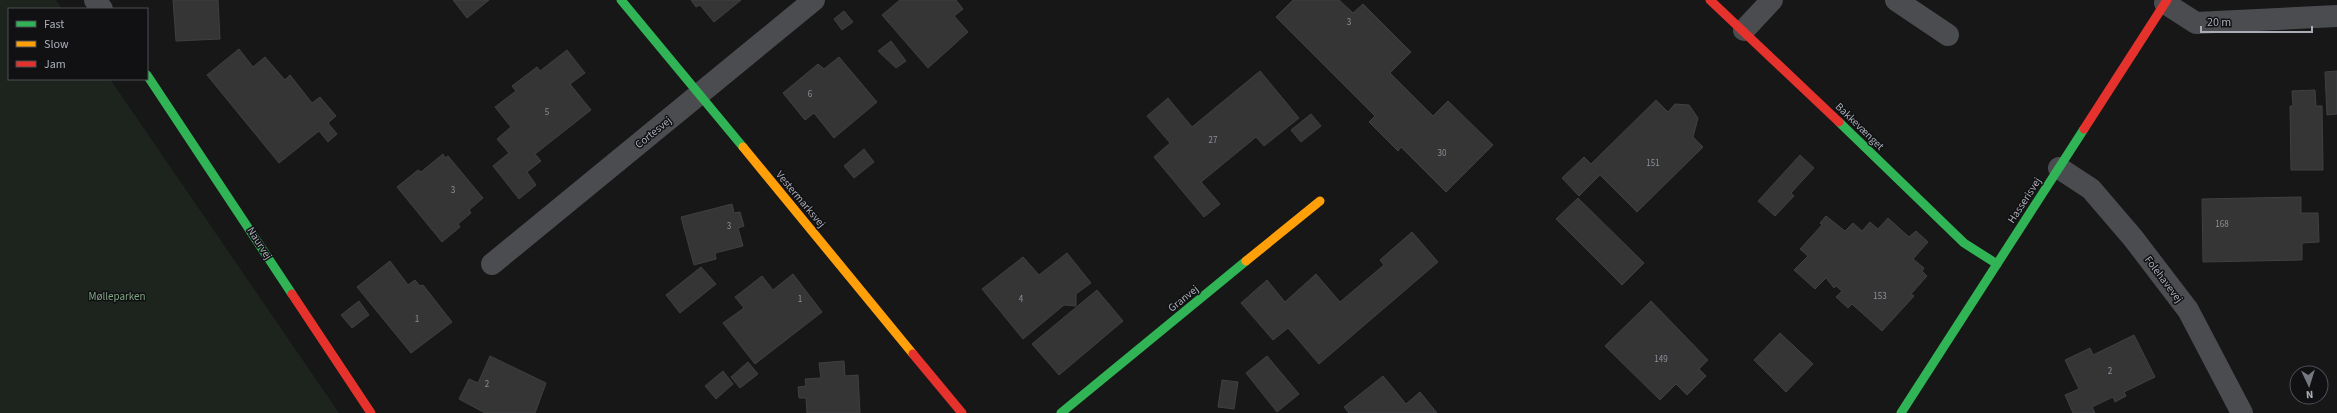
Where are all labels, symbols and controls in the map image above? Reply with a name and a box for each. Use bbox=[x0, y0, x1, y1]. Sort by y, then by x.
legend bbox=[8, 8, 148, 80]
scale bar bbox=[2201, 8, 2312, 34]
text: 20 m bbox=[2207, 14, 2231, 31]
text: Fast bbox=[44, 16, 64, 33]
house number: 3 bbox=[1347, 16, 1352, 29]
text: Slow bbox=[44, 36, 69, 53]
text: Jam bbox=[44, 56, 66, 73]
house number: 6 bbox=[808, 88, 813, 101]
street label: Bakkevænget bbox=[1832, 99, 1887, 154]
house number: 5 bbox=[545, 106, 550, 119]
street label: Cortesvej bbox=[632, 113, 675, 152]
house number: 27 bbox=[1209, 134, 1218, 147]
house number: 30 bbox=[1438, 147, 1447, 160]
house number: 151 bbox=[1646, 157, 1660, 170]
street label: Vestermarksvej bbox=[772, 168, 829, 231]
street label: Hasserisvej bbox=[2004, 174, 2045, 226]
house number: 3 bbox=[451, 184, 456, 197]
house number: 168 bbox=[2215, 218, 2229, 231]
house number: 3 bbox=[727, 220, 732, 233]
street label: Naurvej bbox=[243, 224, 276, 262]
street label: Folehavevej bbox=[2141, 253, 2186, 306]
street label: Granvej bbox=[1165, 281, 1202, 315]
park label: Mølleparken bbox=[88, 289, 146, 304]
house number: 153 bbox=[1873, 290, 1887, 303]
house number: 1 bbox=[798, 293, 802, 306]
house number: 4 bbox=[1019, 293, 1024, 306]
house number: 1 bbox=[415, 313, 419, 326]
house number: 149 bbox=[1654, 353, 1668, 366]
house number: 2 bbox=[2108, 365, 2113, 378]
north arrow bbox=[2289, 365, 2329, 405]
house number: 2 bbox=[485, 378, 490, 391]
text: N bbox=[2305, 387, 2314, 402]

